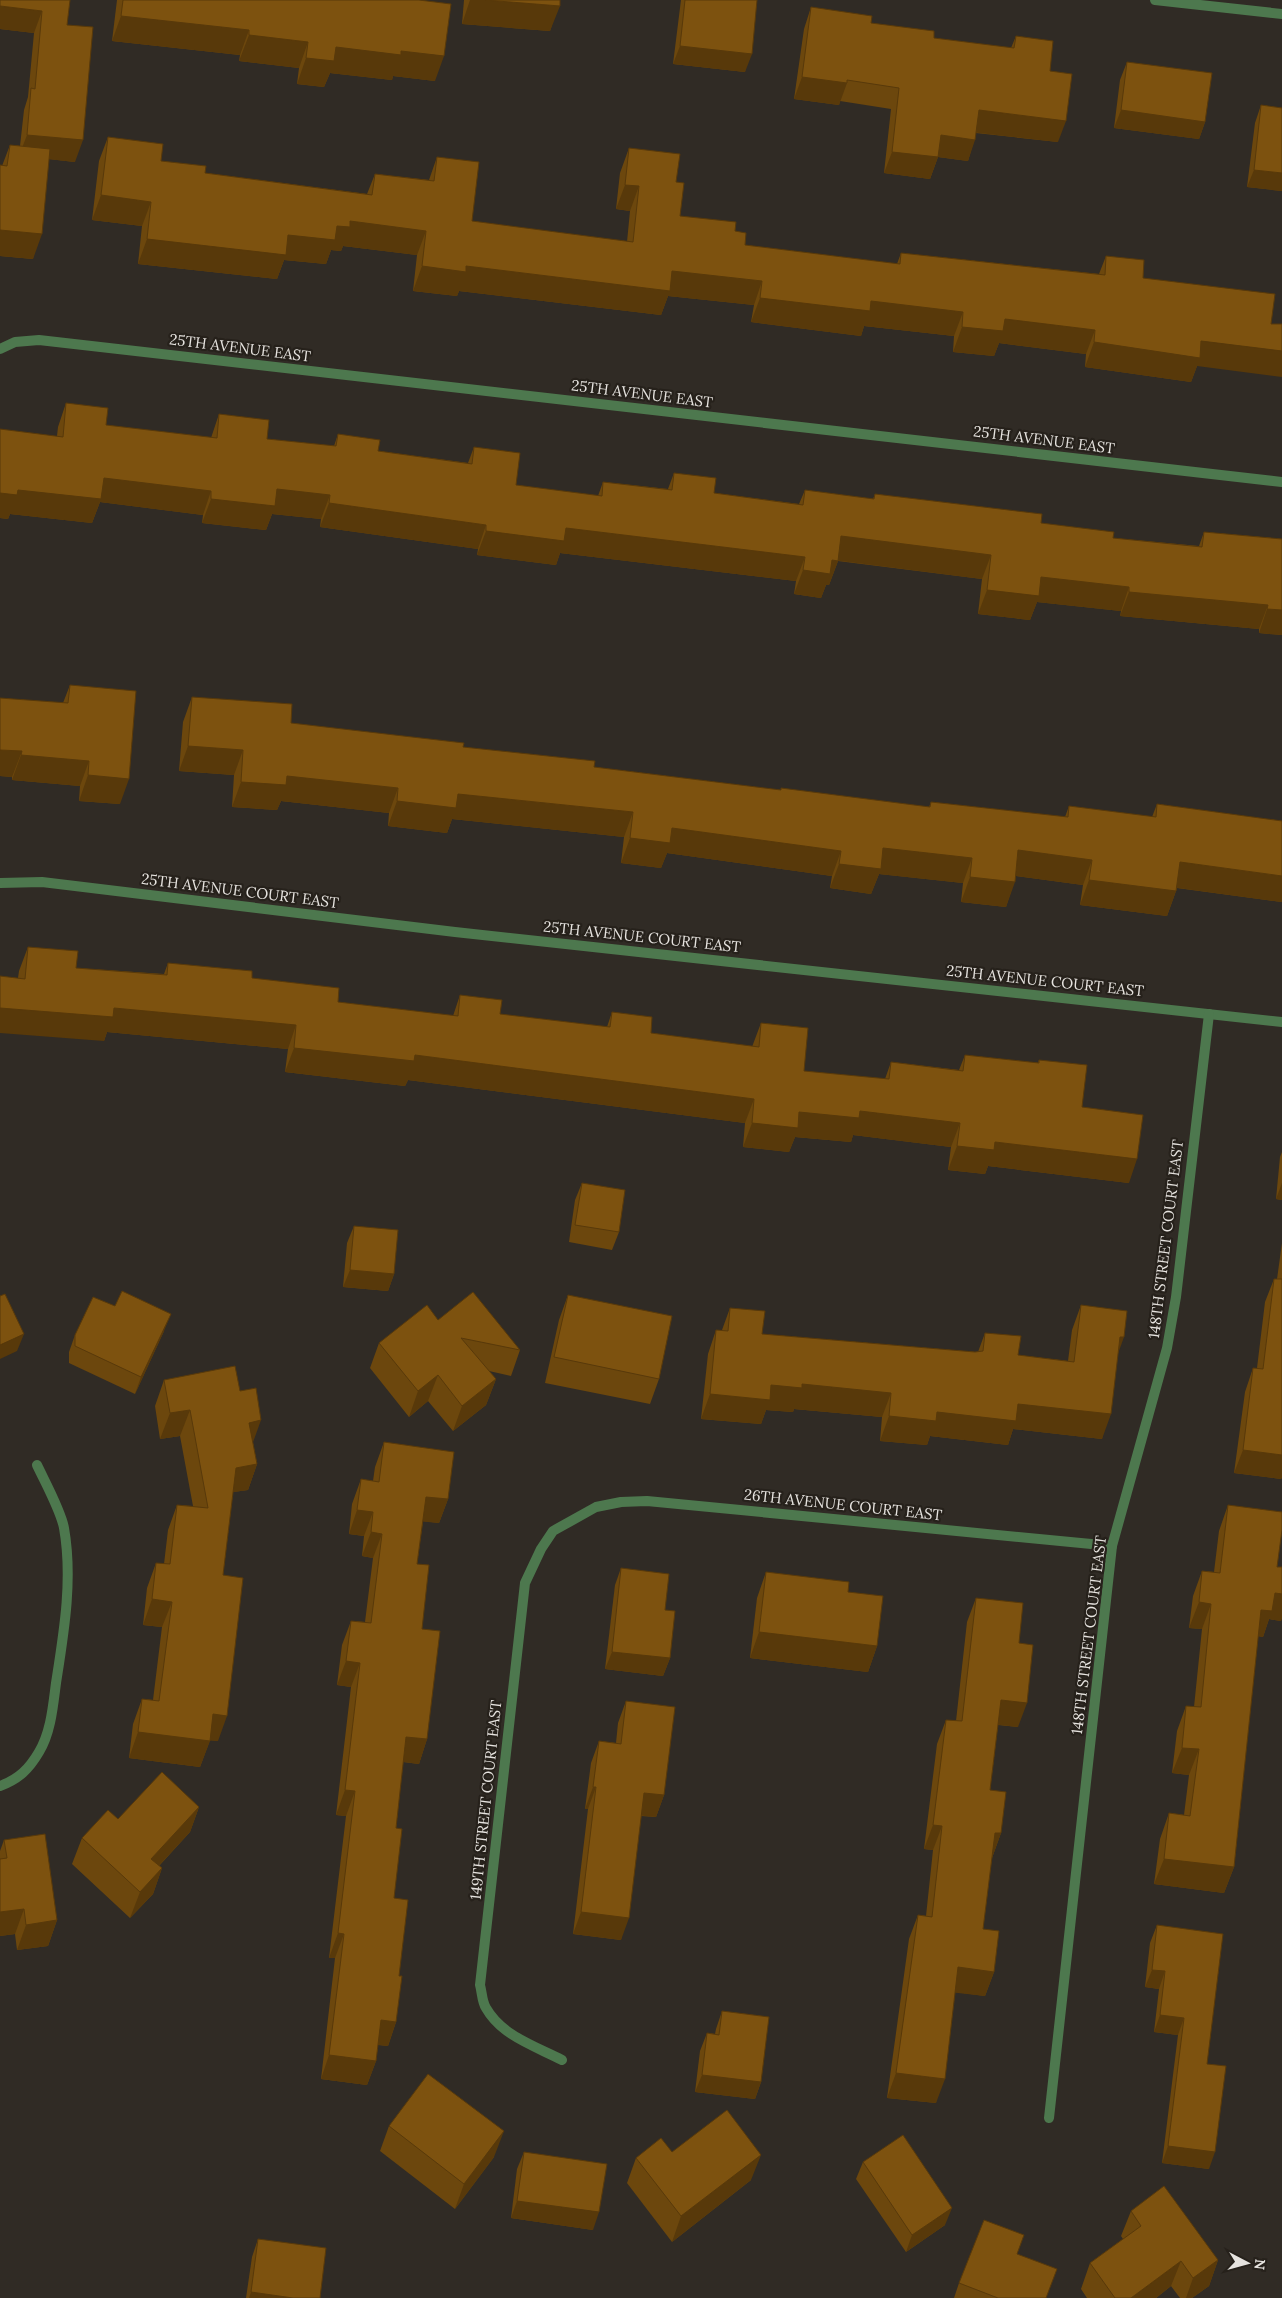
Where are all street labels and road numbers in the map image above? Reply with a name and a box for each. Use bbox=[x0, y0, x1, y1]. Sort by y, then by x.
street label: 25TH AVENUE EAST bbox=[168, 329, 312, 366]
street label: 25TH AVENUE EAST bbox=[570, 375, 714, 412]
street label: 25TH AVENUE EAST bbox=[972, 421, 1116, 458]
street label: 25TH AVENUE COURT EAST bbox=[140, 869, 340, 912]
street label: 25TH AVENUE COURT EAST bbox=[542, 917, 742, 956]
street label: 25TH AVENUE COURT EAST bbox=[945, 961, 1145, 1000]
street label: 148TH STREET COURT EAST bbox=[1144, 1138, 1187, 1340]
street label: 26TH AVENUE COURT EAST bbox=[743, 1485, 944, 1524]
street label: 148TH STREET COURT EAST bbox=[1067, 1534, 1110, 1736]
street label: 149TH STREET COURT EAST bbox=[466, 1699, 505, 1901]

